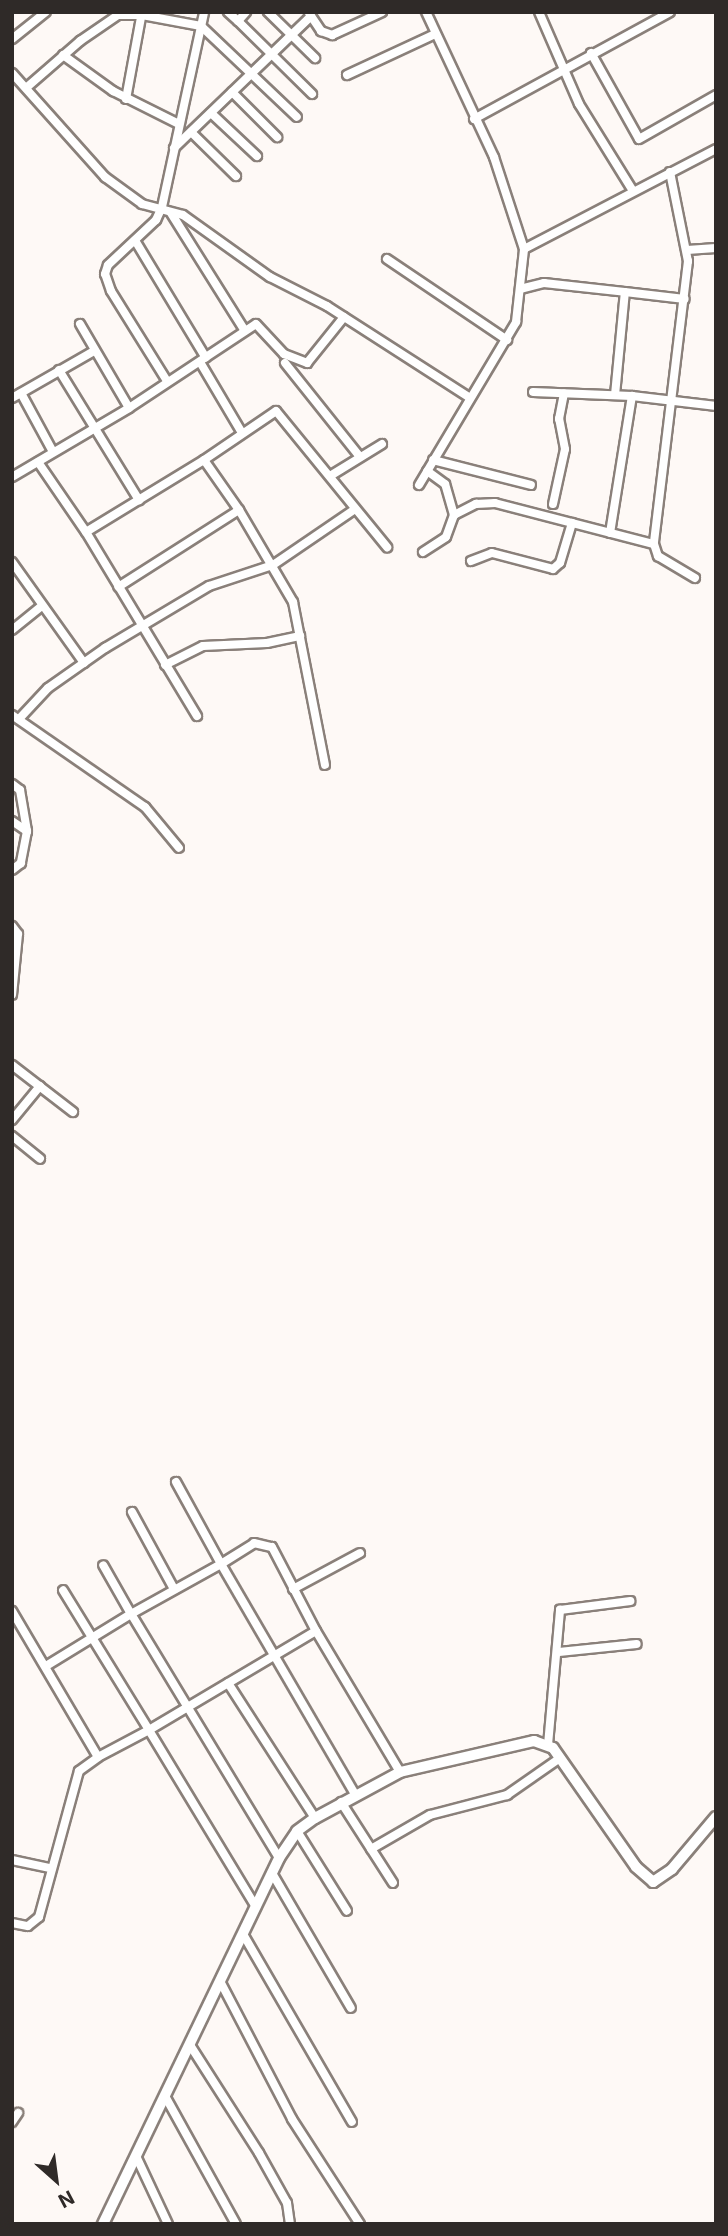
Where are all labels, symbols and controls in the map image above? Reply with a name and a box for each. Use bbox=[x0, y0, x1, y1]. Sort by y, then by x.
north arrow bbox=[21, 2145, 91, 2215]
text: N bbox=[54, 2185, 78, 2213]

